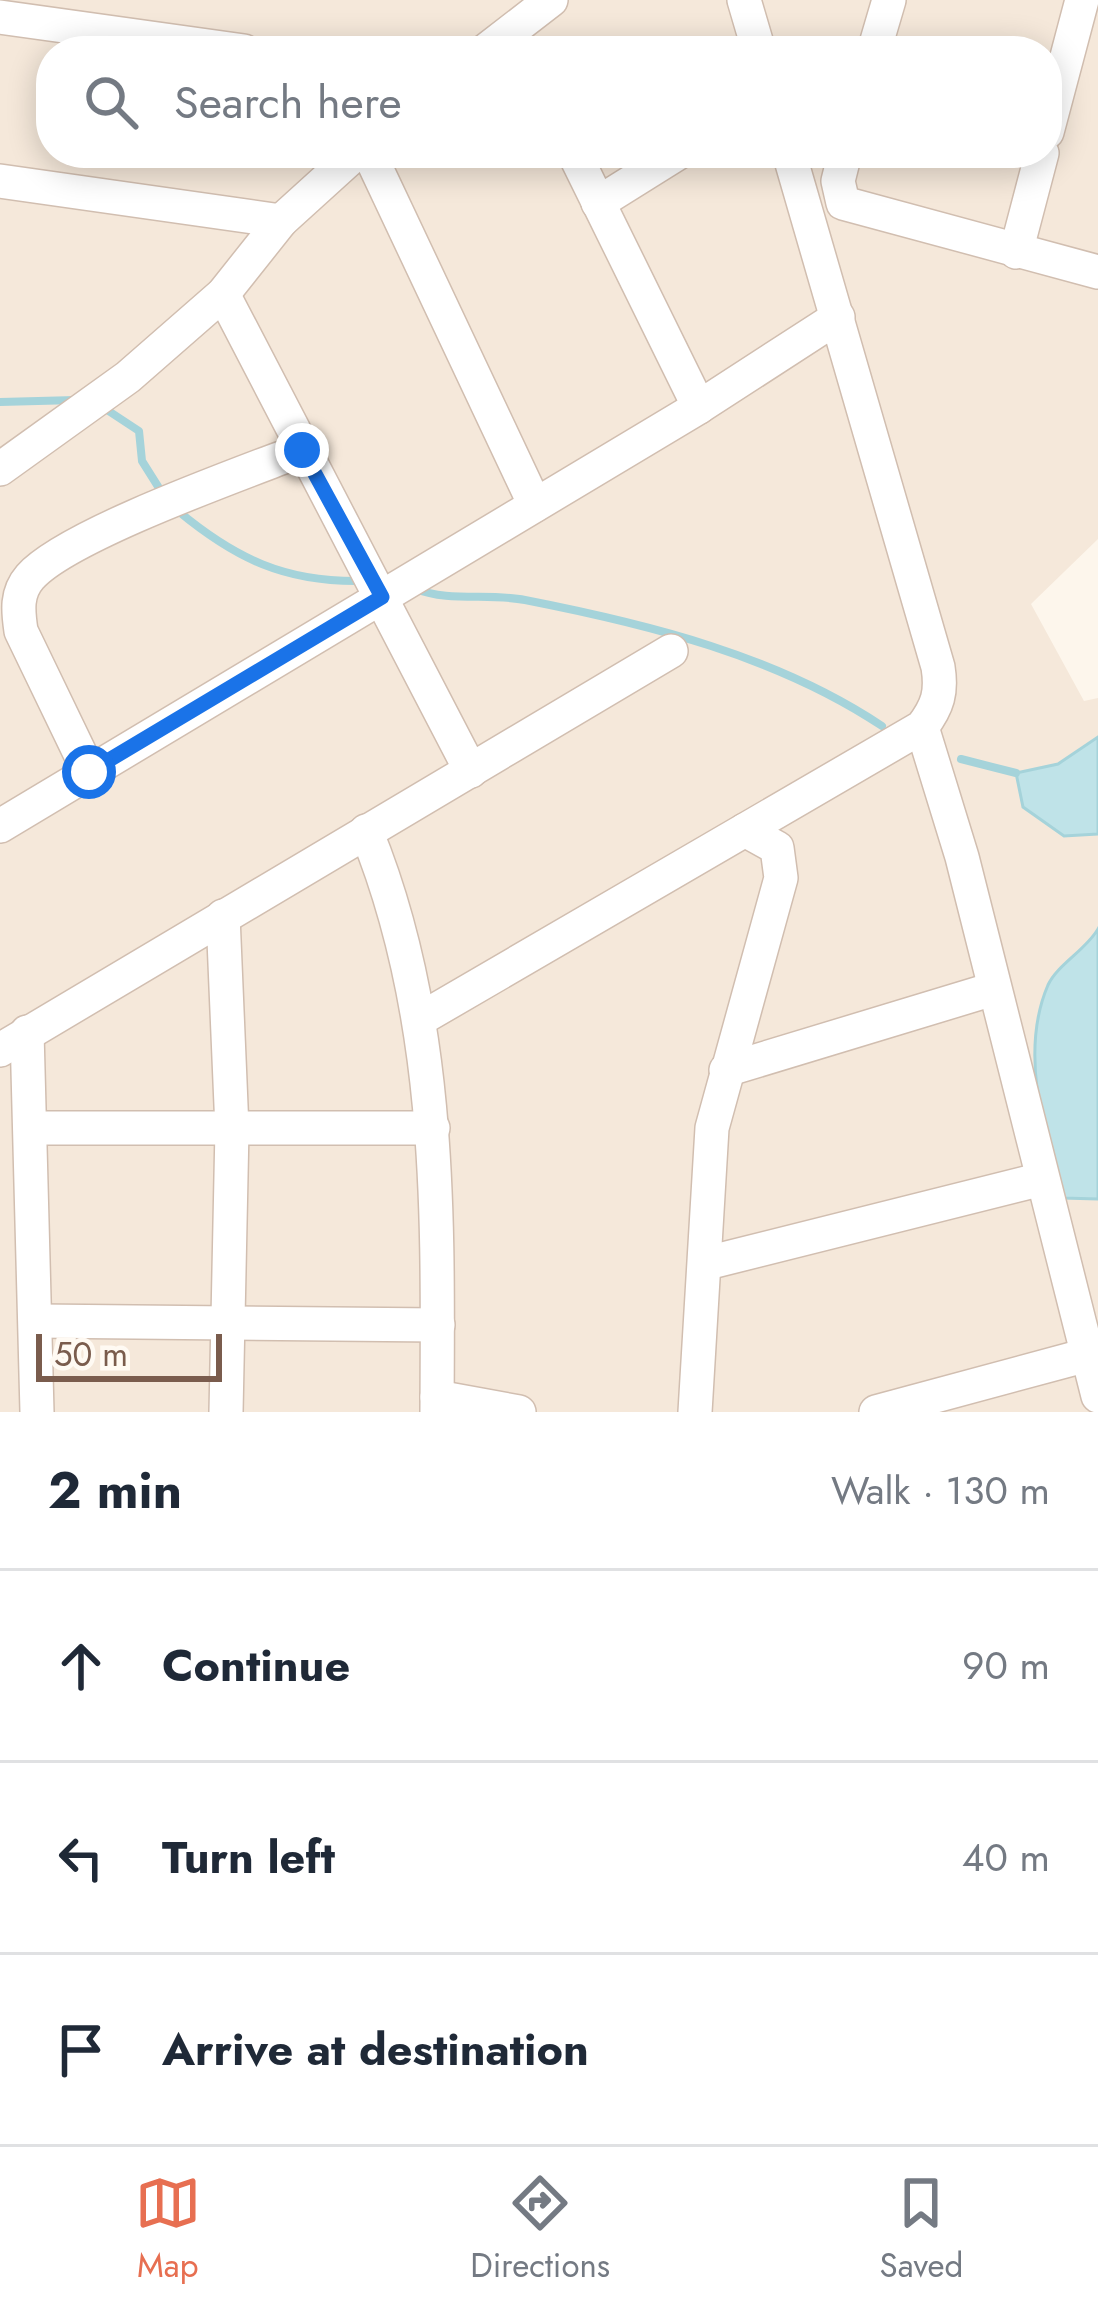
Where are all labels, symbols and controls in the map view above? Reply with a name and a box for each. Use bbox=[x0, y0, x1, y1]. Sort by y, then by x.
search box bbox=[36, 36, 1062, 168]
icon: search bbox=[78, 69, 144, 135]
text: Search here bbox=[174, 70, 402, 135]
route end bbox=[275, 423, 329, 477]
route start bbox=[62, 745, 116, 799]
scale bar bbox=[36, 1328, 222, 1381]
text: 50 m bbox=[54, 1331, 128, 1378]
text: 2 min bbox=[48, 1453, 182, 1527]
text: Walk · 130 m bbox=[831, 1462, 1050, 1519]
icon: ahead bbox=[48, 1633, 114, 1699]
text: Continue bbox=[162, 1633, 350, 1698]
text: 90 m bbox=[962, 1637, 1050, 1694]
icon: left bbox=[48, 1825, 114, 1891]
text: Turn left bbox=[162, 1825, 335, 1890]
text: 40 m bbox=[962, 1829, 1050, 1886]
icon: arrive bbox=[48, 2017, 114, 2083]
text: Arrive at destination bbox=[162, 2017, 589, 2082]
tab: Map bbox=[135, 2170, 201, 2289]
tab: Directions bbox=[470, 2170, 610, 2289]
tab: Saved bbox=[880, 2170, 963, 2289]

